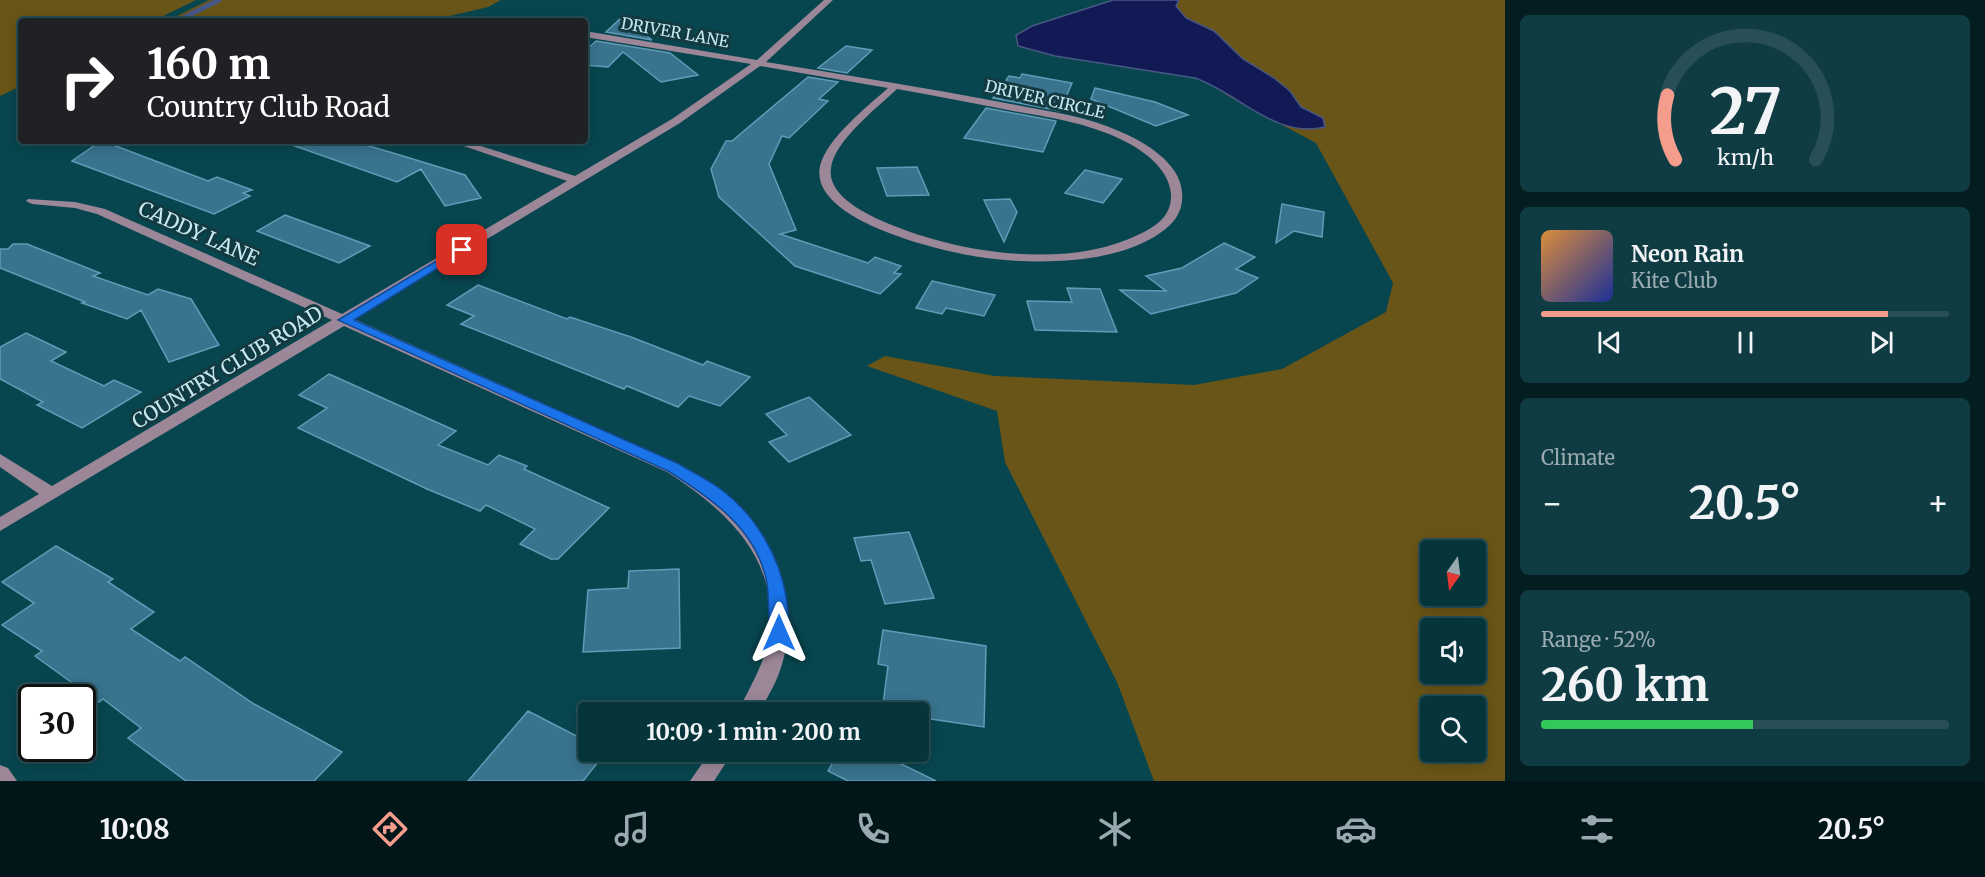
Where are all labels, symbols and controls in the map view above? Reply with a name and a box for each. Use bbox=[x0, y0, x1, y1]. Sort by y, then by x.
street label: DRIVER LANE bbox=[619, 13, 731, 51]
text: 160 m bbox=[147, 38, 271, 90]
icon: right bbox=[48, 42, 126, 120]
text: 27 bbox=[1709, 73, 1781, 151]
street label: DRIVER CIRCLE bbox=[983, 75, 1108, 123]
text: Country Club Road bbox=[147, 90, 390, 124]
text: km/h bbox=[1717, 145, 1773, 172]
street label: CADDY LANE bbox=[135, 195, 263, 271]
pin bbox=[436, 224, 487, 275]
icon: arrive bbox=[445, 233, 478, 266]
text: Neon Rain bbox=[1631, 240, 1744, 268]
text: Kite Club bbox=[1631, 268, 1717, 293]
street label: COUNTRY CLUB ROAD bbox=[127, 300, 327, 434]
icon: previous bbox=[1593, 326, 1626, 359]
icon: pause bbox=[1729, 326, 1762, 359]
icon: next bbox=[1865, 326, 1898, 359]
text: Climate bbox=[1541, 445, 1615, 470]
text: 20.5° bbox=[1689, 475, 1801, 531]
text: − bbox=[1541, 483, 1563, 524]
text: + bbox=[1927, 483, 1949, 524]
north arrow bbox=[1420, 540, 1486, 606]
map controls bbox=[1420, 540, 1486, 762]
position arrow bbox=[747, 601, 811, 665]
button: sound bbox=[1420, 618, 1486, 684]
text: Range · 52% bbox=[1541, 627, 1656, 652]
text: 260 km bbox=[1541, 657, 1709, 713]
speed limit sign: 30 bbox=[18, 684, 96, 762]
button: search bbox=[1420, 696, 1486, 762]
text: 10:09 · 1 min · 200 m bbox=[646, 718, 861, 746]
icon: directions bbox=[369, 808, 411, 850]
icon: music bbox=[611, 808, 653, 850]
icon: phone bbox=[852, 808, 894, 850]
icon: climate bbox=[1094, 808, 1136, 850]
icon: car bbox=[1335, 808, 1377, 850]
icon: filters bbox=[1576, 808, 1618, 850]
text: 10:08 bbox=[100, 812, 170, 846]
text: 20.5° bbox=[1818, 812, 1885, 846]

